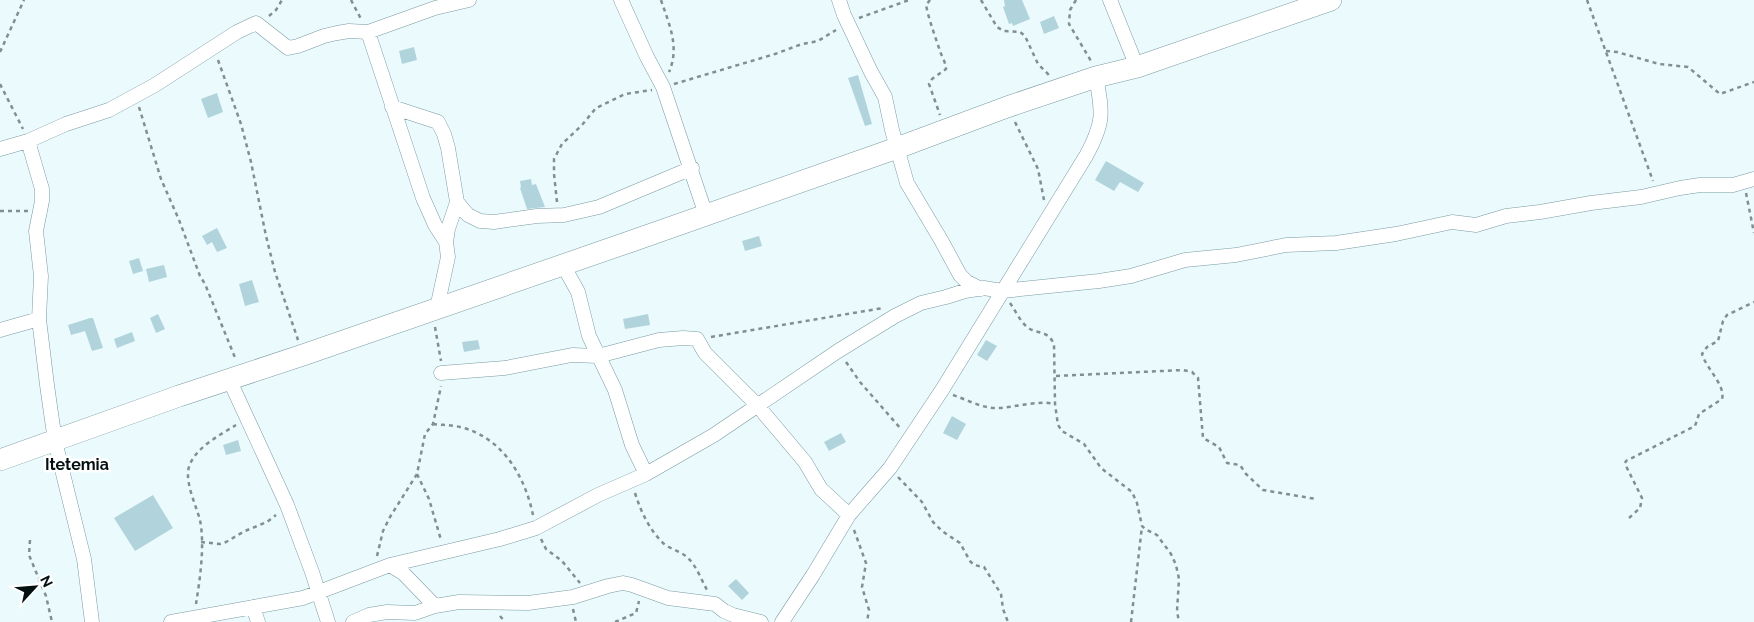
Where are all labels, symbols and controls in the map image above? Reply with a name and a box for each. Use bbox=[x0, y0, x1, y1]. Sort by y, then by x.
district label: Itetemia bbox=[45, 455, 109, 474]
north arrow bbox=[10, 562, 60, 612]
text: N bbox=[37, 573, 56, 590]

